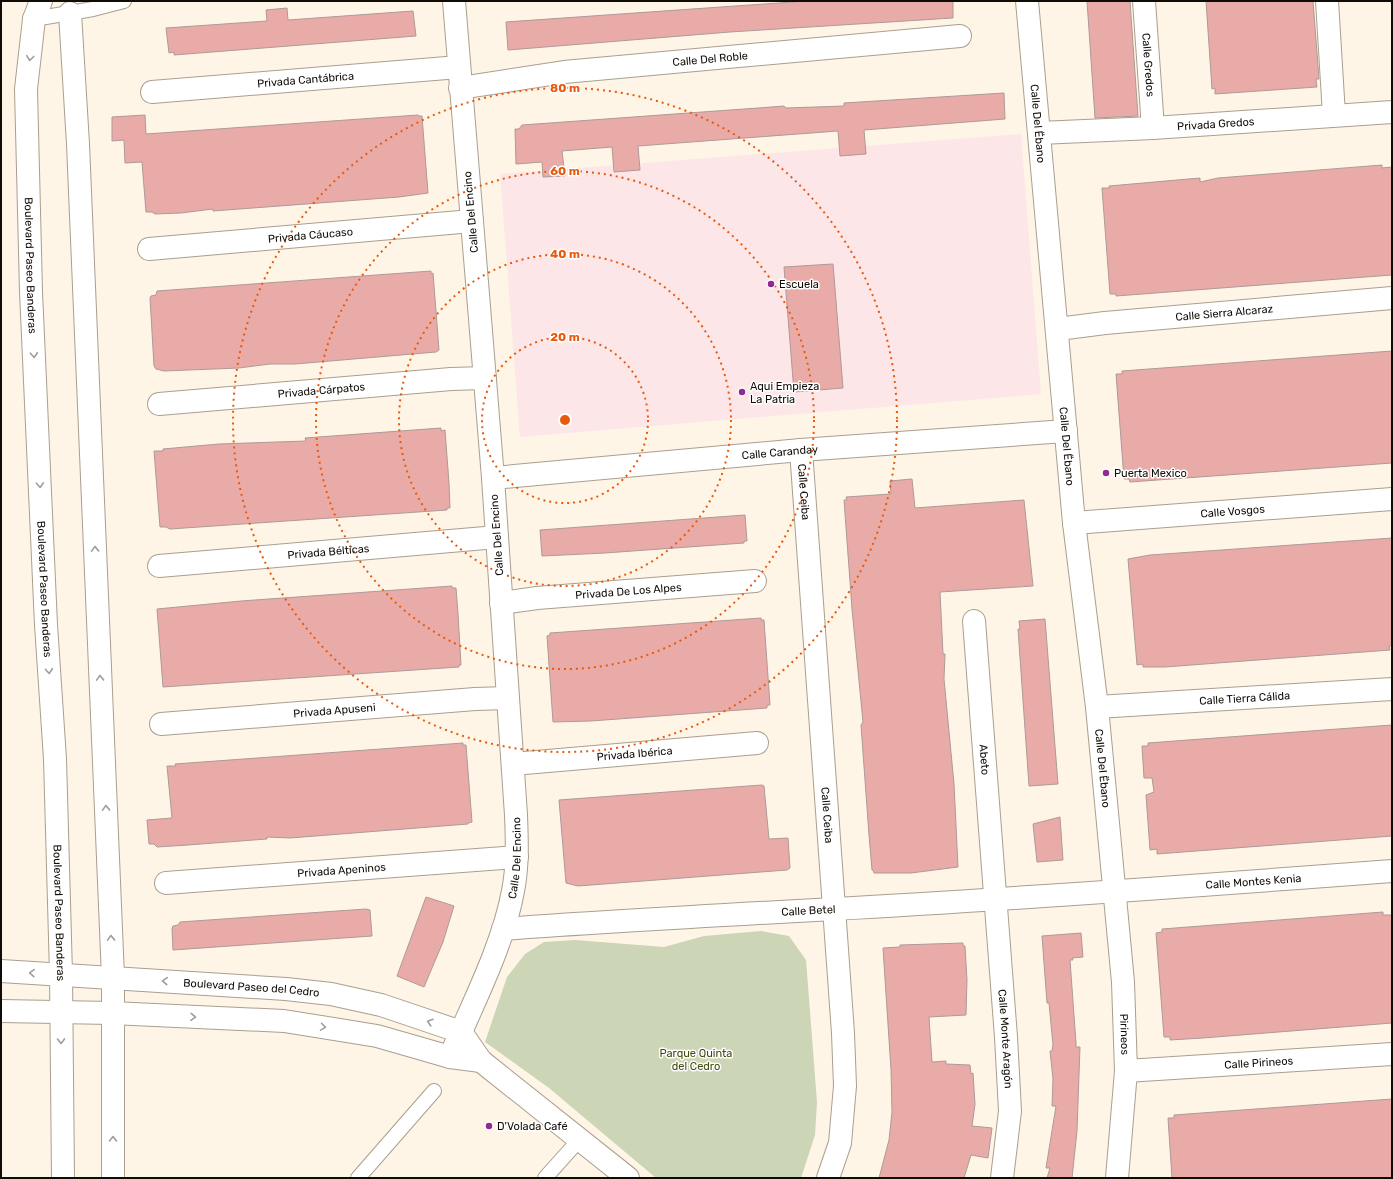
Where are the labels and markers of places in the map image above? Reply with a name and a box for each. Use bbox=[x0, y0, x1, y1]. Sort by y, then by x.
place label: Escuela bbox=[779, 278, 819, 291]
marker: Escuela bbox=[766, 279, 776, 289]
place label: Aqui Empieza La Patria bbox=[750, 380, 819, 406]
marker: Aqui Empieza La Patria bbox=[737, 387, 747, 397]
centre of rings bbox=[558, 413, 572, 427]
place label: Puerta Mexico bbox=[1114, 467, 1187, 480]
marker: Puerta Mexico bbox=[1101, 468, 1111, 478]
place label: D'Volada Café bbox=[497, 1120, 568, 1133]
marker: D'Volada Café bbox=[484, 1121, 494, 1131]

